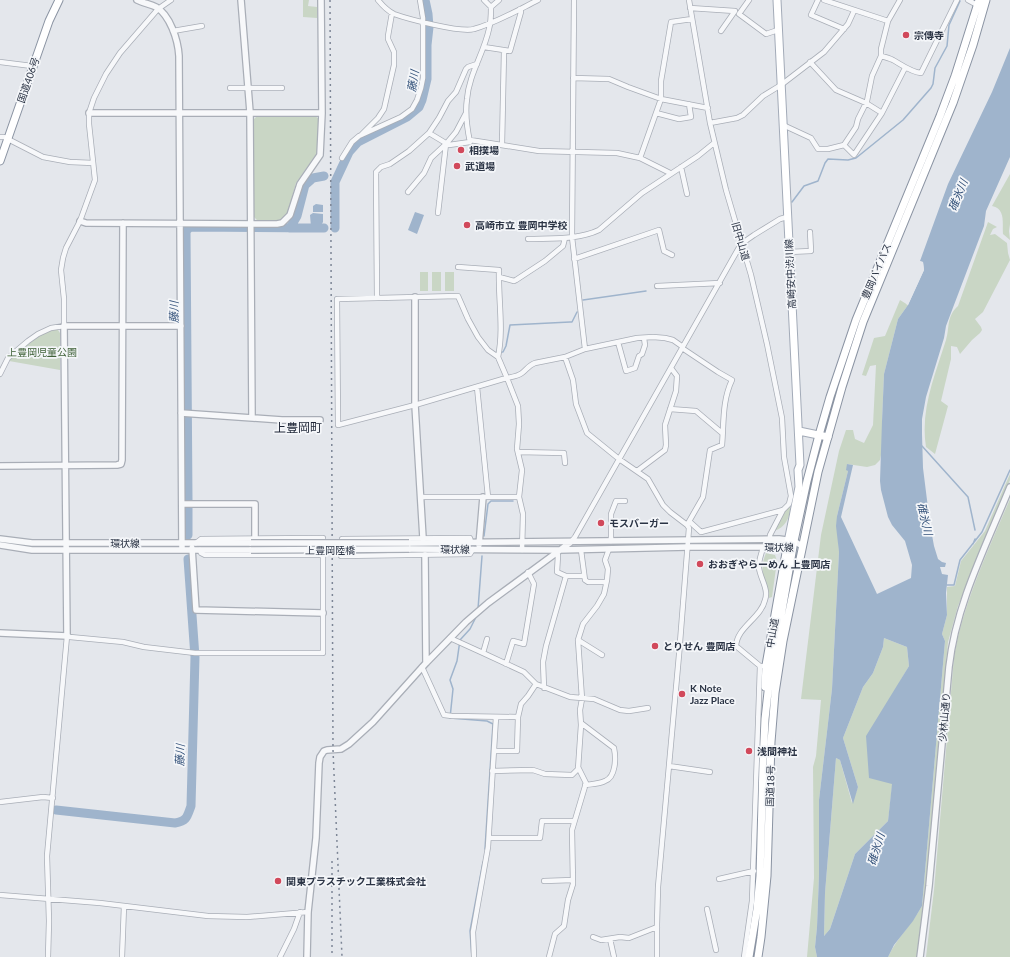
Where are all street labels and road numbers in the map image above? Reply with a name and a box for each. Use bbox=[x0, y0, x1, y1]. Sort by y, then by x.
street label: 国道406号 bbox=[15, 56, 41, 104]
street label: 旧中山道 bbox=[730, 220, 752, 262]
street label: 高崎安中渋川線 bbox=[782, 239, 798, 309]
street label: 豊岡バイパス bbox=[859, 241, 893, 301]
street label: 環状線 bbox=[110, 537, 140, 549]
street label: 環状線 bbox=[764, 541, 794, 553]
street label: 環状線 bbox=[440, 543, 470, 555]
street label: 上豊岡陸橋 bbox=[305, 544, 355, 556]
street label: 中山道 bbox=[763, 617, 781, 649]
street label: 少林山通り bbox=[936, 692, 952, 742]
street label: 国道18号 bbox=[763, 765, 777, 807]

